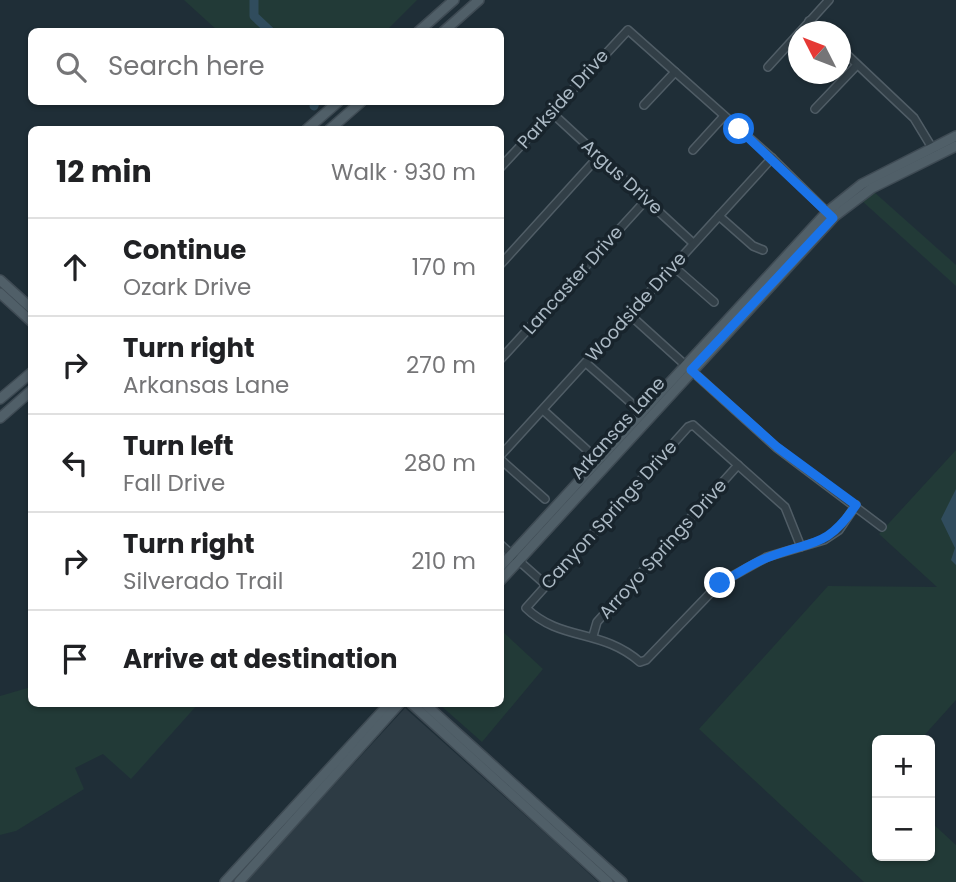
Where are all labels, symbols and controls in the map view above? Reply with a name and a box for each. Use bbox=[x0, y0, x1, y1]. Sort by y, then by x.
north arrow bbox=[788, 21, 851, 84]
search box bbox=[28, 28, 504, 105]
street label: Parkside Drive bbox=[511, 44, 614, 154]
icon: search bbox=[52, 48, 90, 86]
text: Search here bbox=[108, 48, 265, 84]
route start bbox=[723, 113, 754, 144]
street label: Argus Drive bbox=[576, 133, 669, 220]
text: 12 min bbox=[56, 150, 152, 193]
text: Walk · 930 m bbox=[331, 156, 476, 188]
street label: Lancaster Drive bbox=[517, 220, 628, 339]
text: Continue bbox=[123, 232, 246, 268]
street label: Woodside Drive bbox=[580, 246, 692, 367]
icon: ahead bbox=[56, 248, 94, 286]
text: 170 m bbox=[412, 251, 476, 283]
text: Ozark Drive bbox=[123, 271, 251, 303]
text: Turn right bbox=[123, 330, 255, 366]
icon: right bbox=[56, 346, 94, 384]
text: 270 m bbox=[406, 349, 476, 381]
text: Arkansas Lane bbox=[123, 369, 289, 401]
street label: Arkansas Lane bbox=[565, 371, 670, 484]
text: Turn left bbox=[123, 428, 234, 464]
street label: Canyon Springs Drive bbox=[535, 435, 682, 595]
icon: left bbox=[56, 444, 94, 482]
text: 280 m bbox=[404, 447, 476, 479]
text: Fall Drive bbox=[123, 467, 225, 499]
street label: Arroyo Springs Drive bbox=[593, 473, 732, 624]
text: Turn right bbox=[123, 526, 255, 562]
icon: right bbox=[56, 542, 94, 580]
text: 210 m bbox=[411, 545, 476, 577]
text: Silverado Trail bbox=[123, 565, 283, 597]
route end bbox=[704, 567, 735, 598]
icon: arrive bbox=[56, 640, 94, 678]
text: Arrive at destination bbox=[123, 641, 398, 677]
map controls bbox=[872, 735, 935, 861]
button: + bbox=[872, 735, 935, 798]
button: − bbox=[872, 798, 935, 861]

